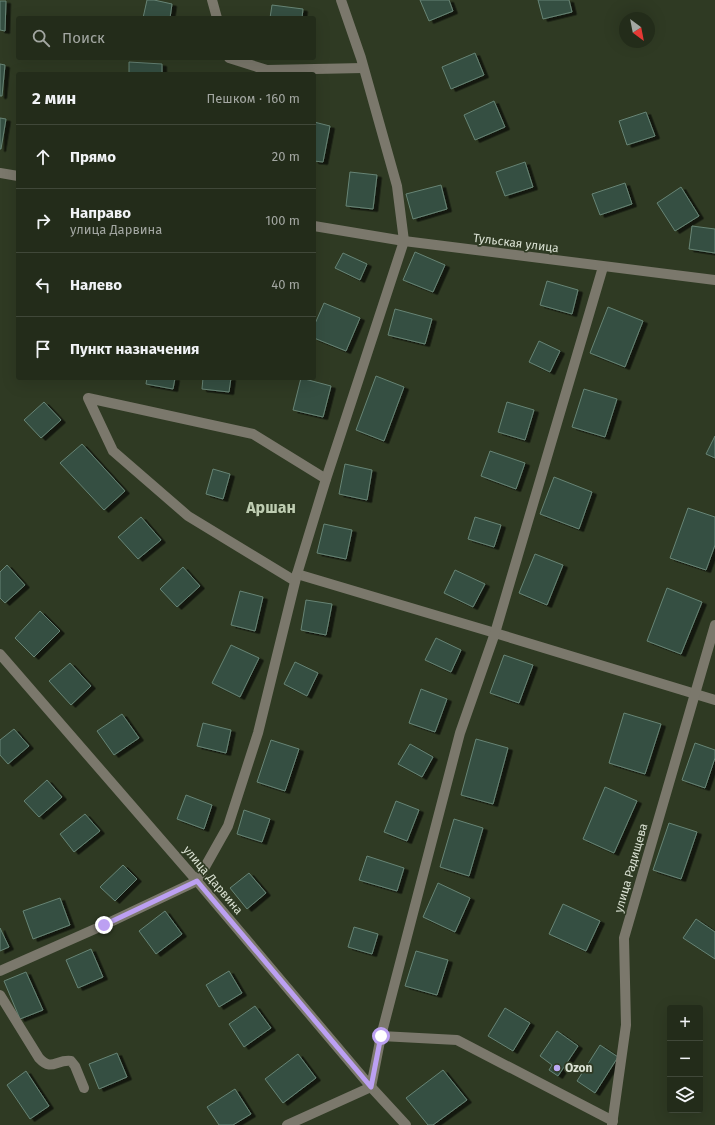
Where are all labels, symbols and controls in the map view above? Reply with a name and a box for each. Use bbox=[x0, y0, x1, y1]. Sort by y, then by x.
north arrow bbox=[619, 12, 655, 48]
search box bbox=[16, 16, 316, 60]
icon: search bbox=[30, 27, 52, 49]
text: Поиск bbox=[62, 29, 105, 47]
text: 2 мин bbox=[32, 88, 76, 109]
text: Пешком · 160 m bbox=[206, 91, 300, 106]
icon: ahead bbox=[32, 146, 54, 168]
text: Прямо bbox=[70, 148, 116, 166]
text: 20 m bbox=[272, 149, 300, 164]
text: Направо bbox=[70, 204, 131, 222]
icon: right bbox=[32, 210, 54, 232]
text: 100 m bbox=[265, 213, 300, 228]
text: улица Дарвина bbox=[70, 222, 162, 237]
street label: Тульская улица bbox=[472, 231, 560, 255]
icon: left bbox=[32, 274, 54, 296]
text: Налево bbox=[70, 276, 122, 294]
text: 40 m bbox=[271, 277, 300, 292]
icon: arrive bbox=[32, 338, 54, 360]
text: Пункт назначения bbox=[70, 340, 199, 358]
district label: Аршан bbox=[245, 498, 296, 517]
street label: улица Радищева bbox=[612, 822, 650, 914]
street label: улица Дарвина bbox=[180, 843, 246, 917]
route end bbox=[95, 916, 113, 934]
map controls bbox=[667, 1005, 703, 1113]
button: + bbox=[667, 1005, 703, 1041]
route start bbox=[372, 1027, 390, 1045]
button: − bbox=[667, 1041, 703, 1077]
place label: Ozon bbox=[565, 1061, 593, 1075]
marker: Ozon bbox=[552, 1063, 562, 1073]
button: layers bbox=[667, 1077, 703, 1113]

